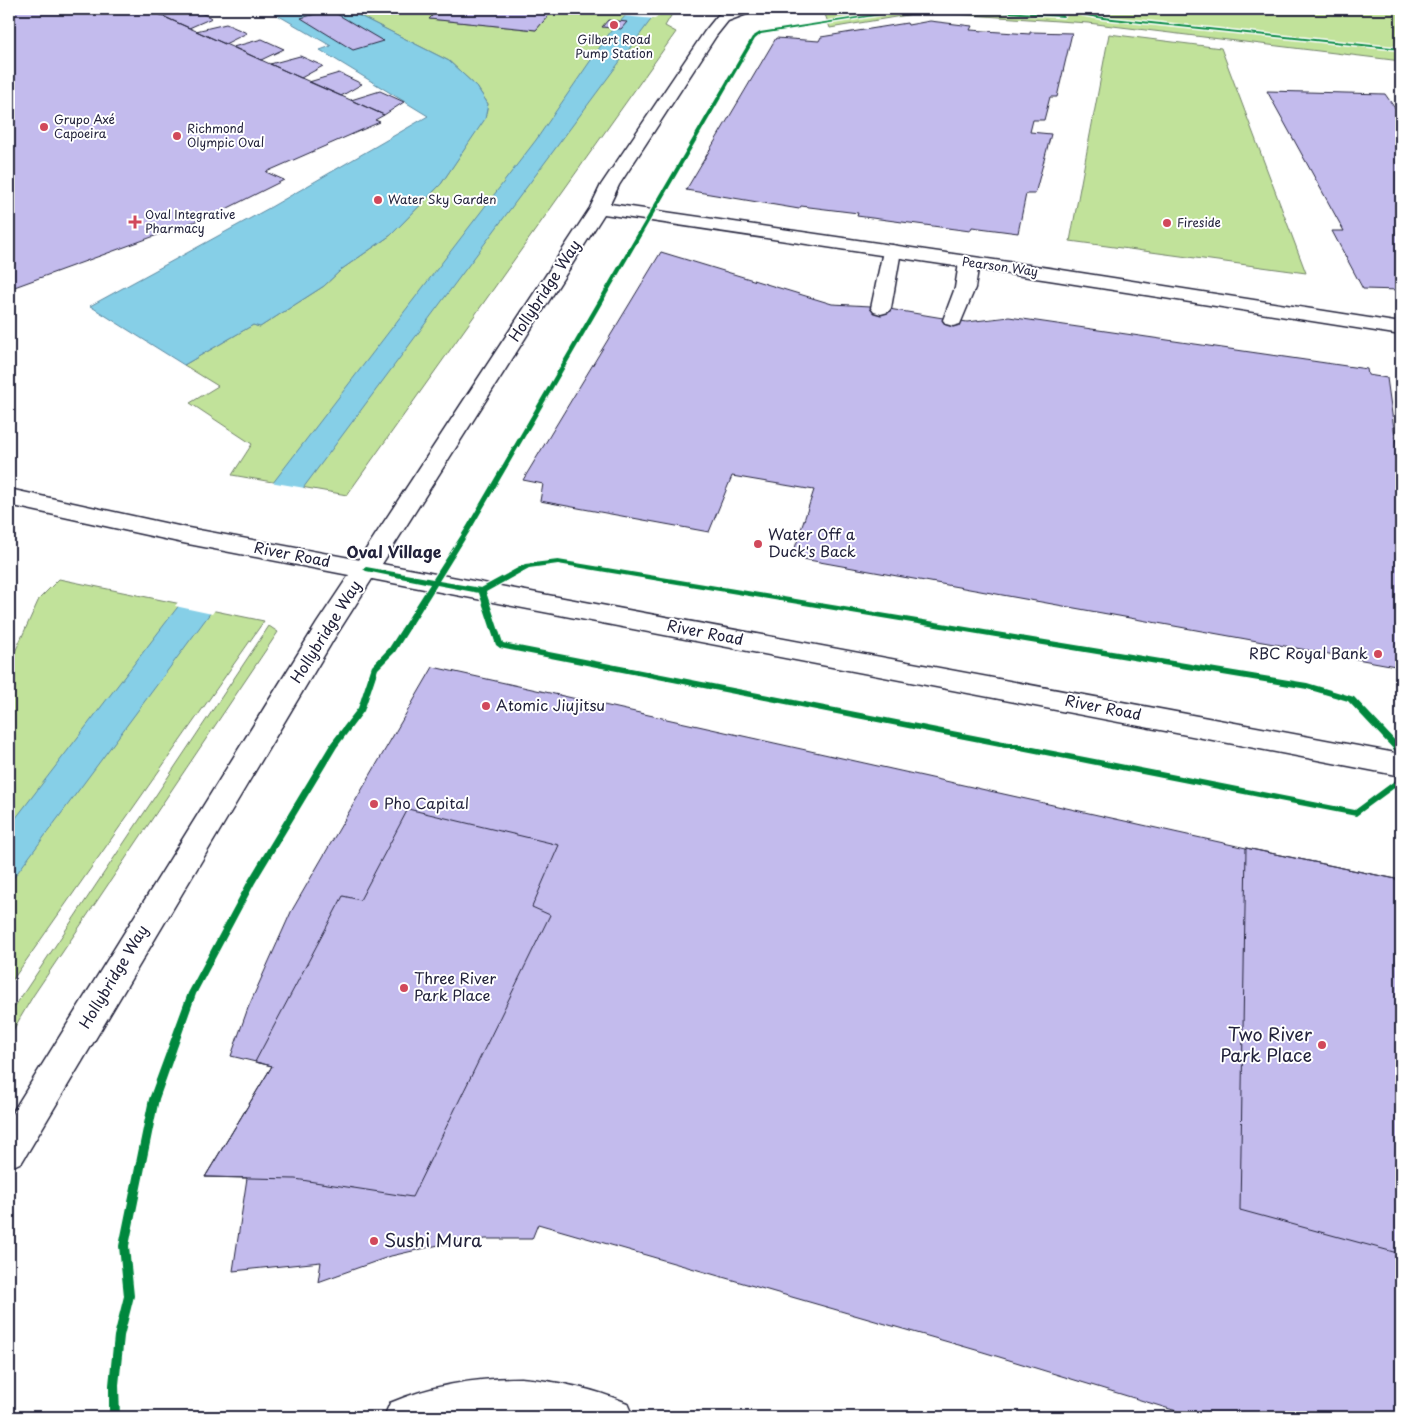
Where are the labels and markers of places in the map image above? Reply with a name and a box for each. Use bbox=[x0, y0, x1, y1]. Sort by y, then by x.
marker: Gilbert Road Pump Station bbox=[608, 19, 620, 31]
place label: Gilbert Road Pump Station bbox=[575, 30, 653, 62]
place label: Grupo Axé Capoeira bbox=[54, 110, 115, 142]
place label: Richmond Olympic Oval bbox=[187, 119, 264, 151]
marker: Grupo Axé Capoeira bbox=[38, 121, 50, 133]
marker: Richmond Olympic Oval bbox=[171, 130, 183, 142]
place label: Water Sky Garden bbox=[388, 190, 496, 208]
marker: Water Sky Garden bbox=[372, 194, 384, 206]
place label: Oval Integrative Pharmacy bbox=[145, 205, 235, 237]
place label: Fireside bbox=[1177, 213, 1221, 231]
marker: Oval Integrative Pharmacy bbox=[129, 216, 141, 228]
marker: Fireside bbox=[1161, 217, 1173, 229]
place label: Water Off a Duck's Back bbox=[768, 522, 856, 562]
marker: Water Off a Duck's Back bbox=[752, 538, 764, 550]
place label: RBC Royal Bank bbox=[1249, 641, 1368, 664]
marker: RBC Royal Bank bbox=[1372, 648, 1384, 660]
place label: Atomic Jiujitsu bbox=[496, 693, 605, 716]
marker: Atomic Jiujitsu bbox=[480, 700, 492, 712]
place label: Pho Capital bbox=[384, 791, 469, 814]
marker: Pho Capital bbox=[368, 798, 380, 810]
place label: Three River Park Place bbox=[414, 966, 496, 1006]
marker: Three River Park Place bbox=[398, 982, 410, 994]
place label: Two River Park Place bbox=[1220, 1020, 1313, 1068]
marker: Two River Park Place bbox=[1316, 1039, 1328, 1051]
place label: Sushi Mura bbox=[384, 1226, 482, 1253]
marker: Sushi Mura bbox=[368, 1235, 380, 1247]

